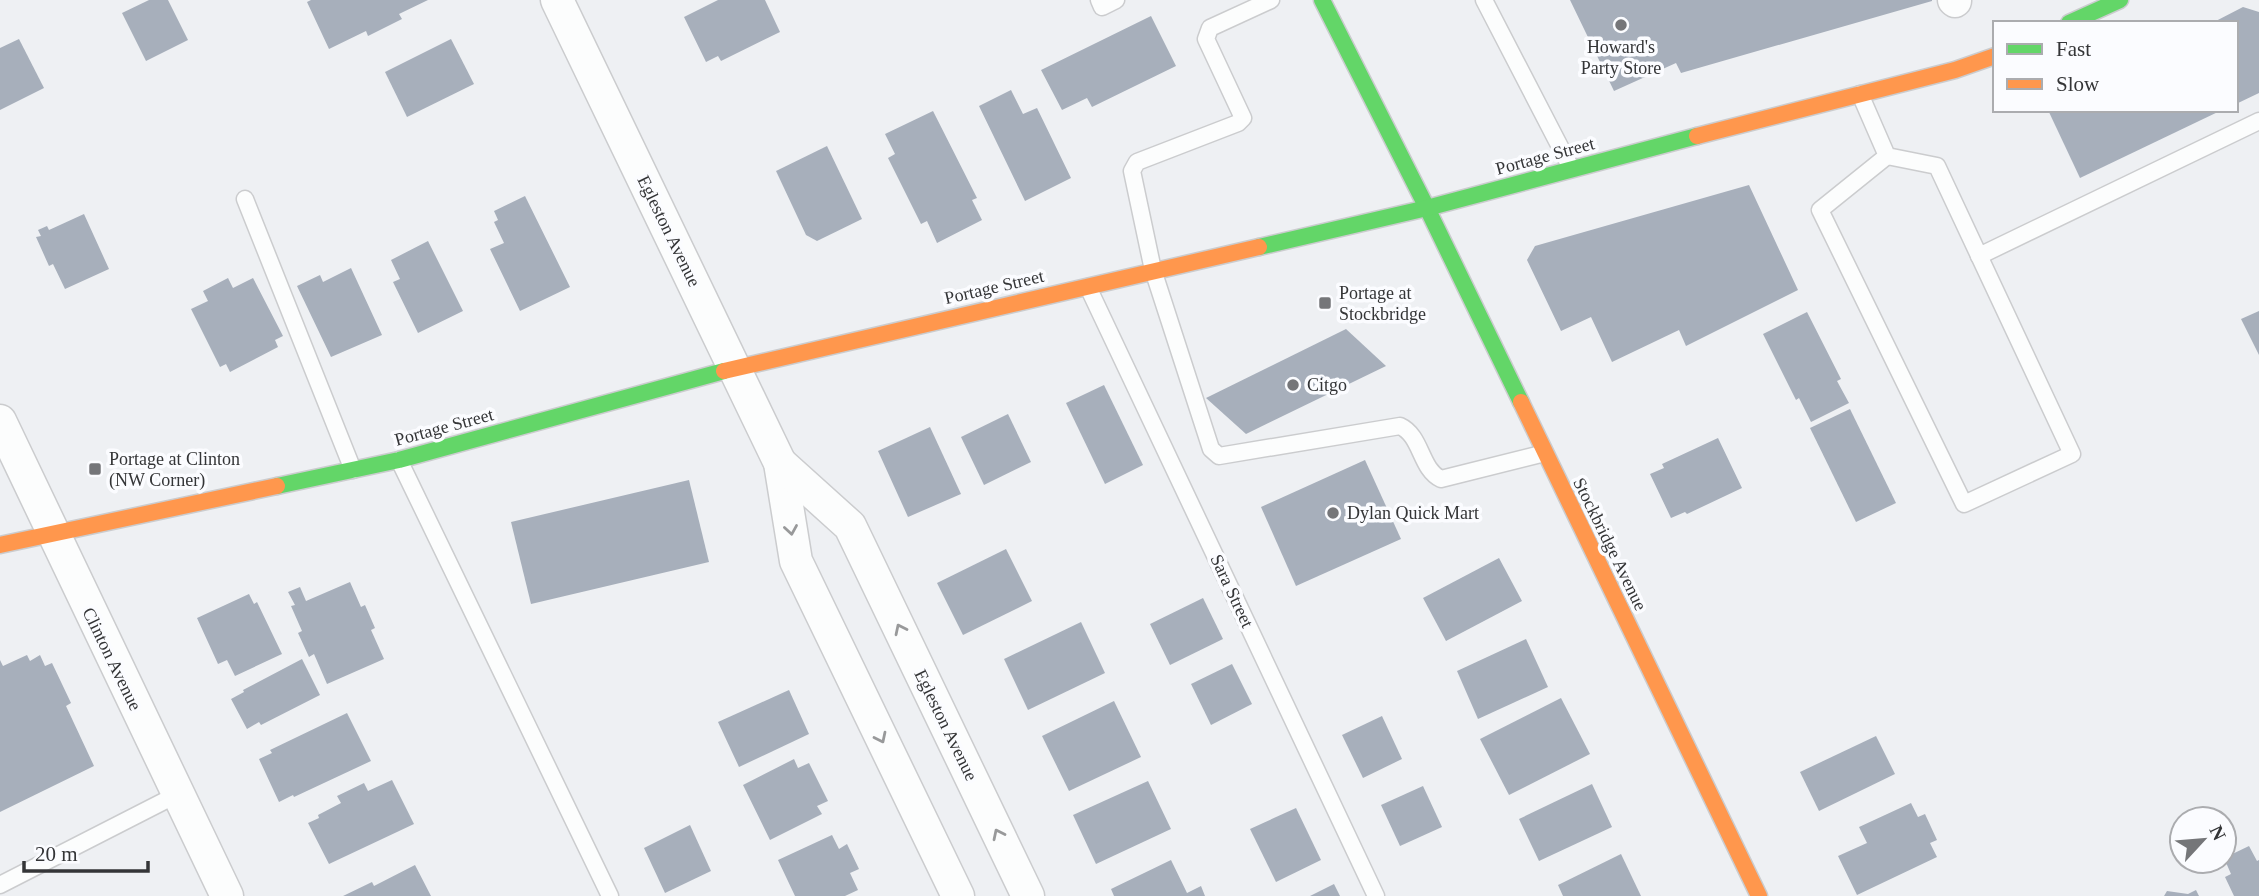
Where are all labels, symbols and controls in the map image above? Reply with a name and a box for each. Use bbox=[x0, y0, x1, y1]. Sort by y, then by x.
marker: Howard's Party Store bbox=[1613, 17, 1629, 33]
legend bbox=[1993, 21, 2238, 112]
place label: Howard's Party Store bbox=[1581, 37, 1661, 78]
text: Fast bbox=[2056, 37, 2091, 61]
text: Slow bbox=[2056, 72, 2100, 96]
street label: Portage Street bbox=[1493, 133, 1597, 179]
street label: Egleston Avenue bbox=[633, 172, 705, 290]
street label: Portage Street bbox=[942, 266, 1046, 308]
place label: Portage at Stockbridge bbox=[1339, 283, 1426, 324]
marker: Portage at Stockbridge bbox=[1317, 295, 1333, 311]
place label: Citgo bbox=[1307, 375, 1347, 395]
marker: Citgo bbox=[1285, 377, 1301, 393]
street label: Portage Street bbox=[392, 404, 496, 450]
place label: Portage at Clinton (NW Corner) bbox=[109, 449, 240, 491]
marker: Portage at Clinton (NW Corner) bbox=[87, 461, 103, 477]
street label: Stockbridge Avenue bbox=[1569, 474, 1651, 614]
place label: Dylan Quick Mart bbox=[1347, 503, 1479, 523]
marker: Dylan Quick Mart bbox=[1325, 505, 1341, 521]
one-way arrow bbox=[783, 525, 798, 536]
street label: Sara Street bbox=[1206, 551, 1258, 631]
street label: Clinton Avenue bbox=[78, 604, 146, 714]
one-way arrow bbox=[894, 624, 908, 636]
street label: Egleston Avenue bbox=[910, 666, 982, 784]
one-way arrow bbox=[873, 731, 887, 743]
north arrow bbox=[2168, 805, 2238, 875]
text: N bbox=[2205, 822, 2230, 844]
one-way arrow bbox=[993, 829, 1007, 842]
scale bar bbox=[24, 830, 149, 874]
text: 20 m bbox=[35, 842, 78, 866]

